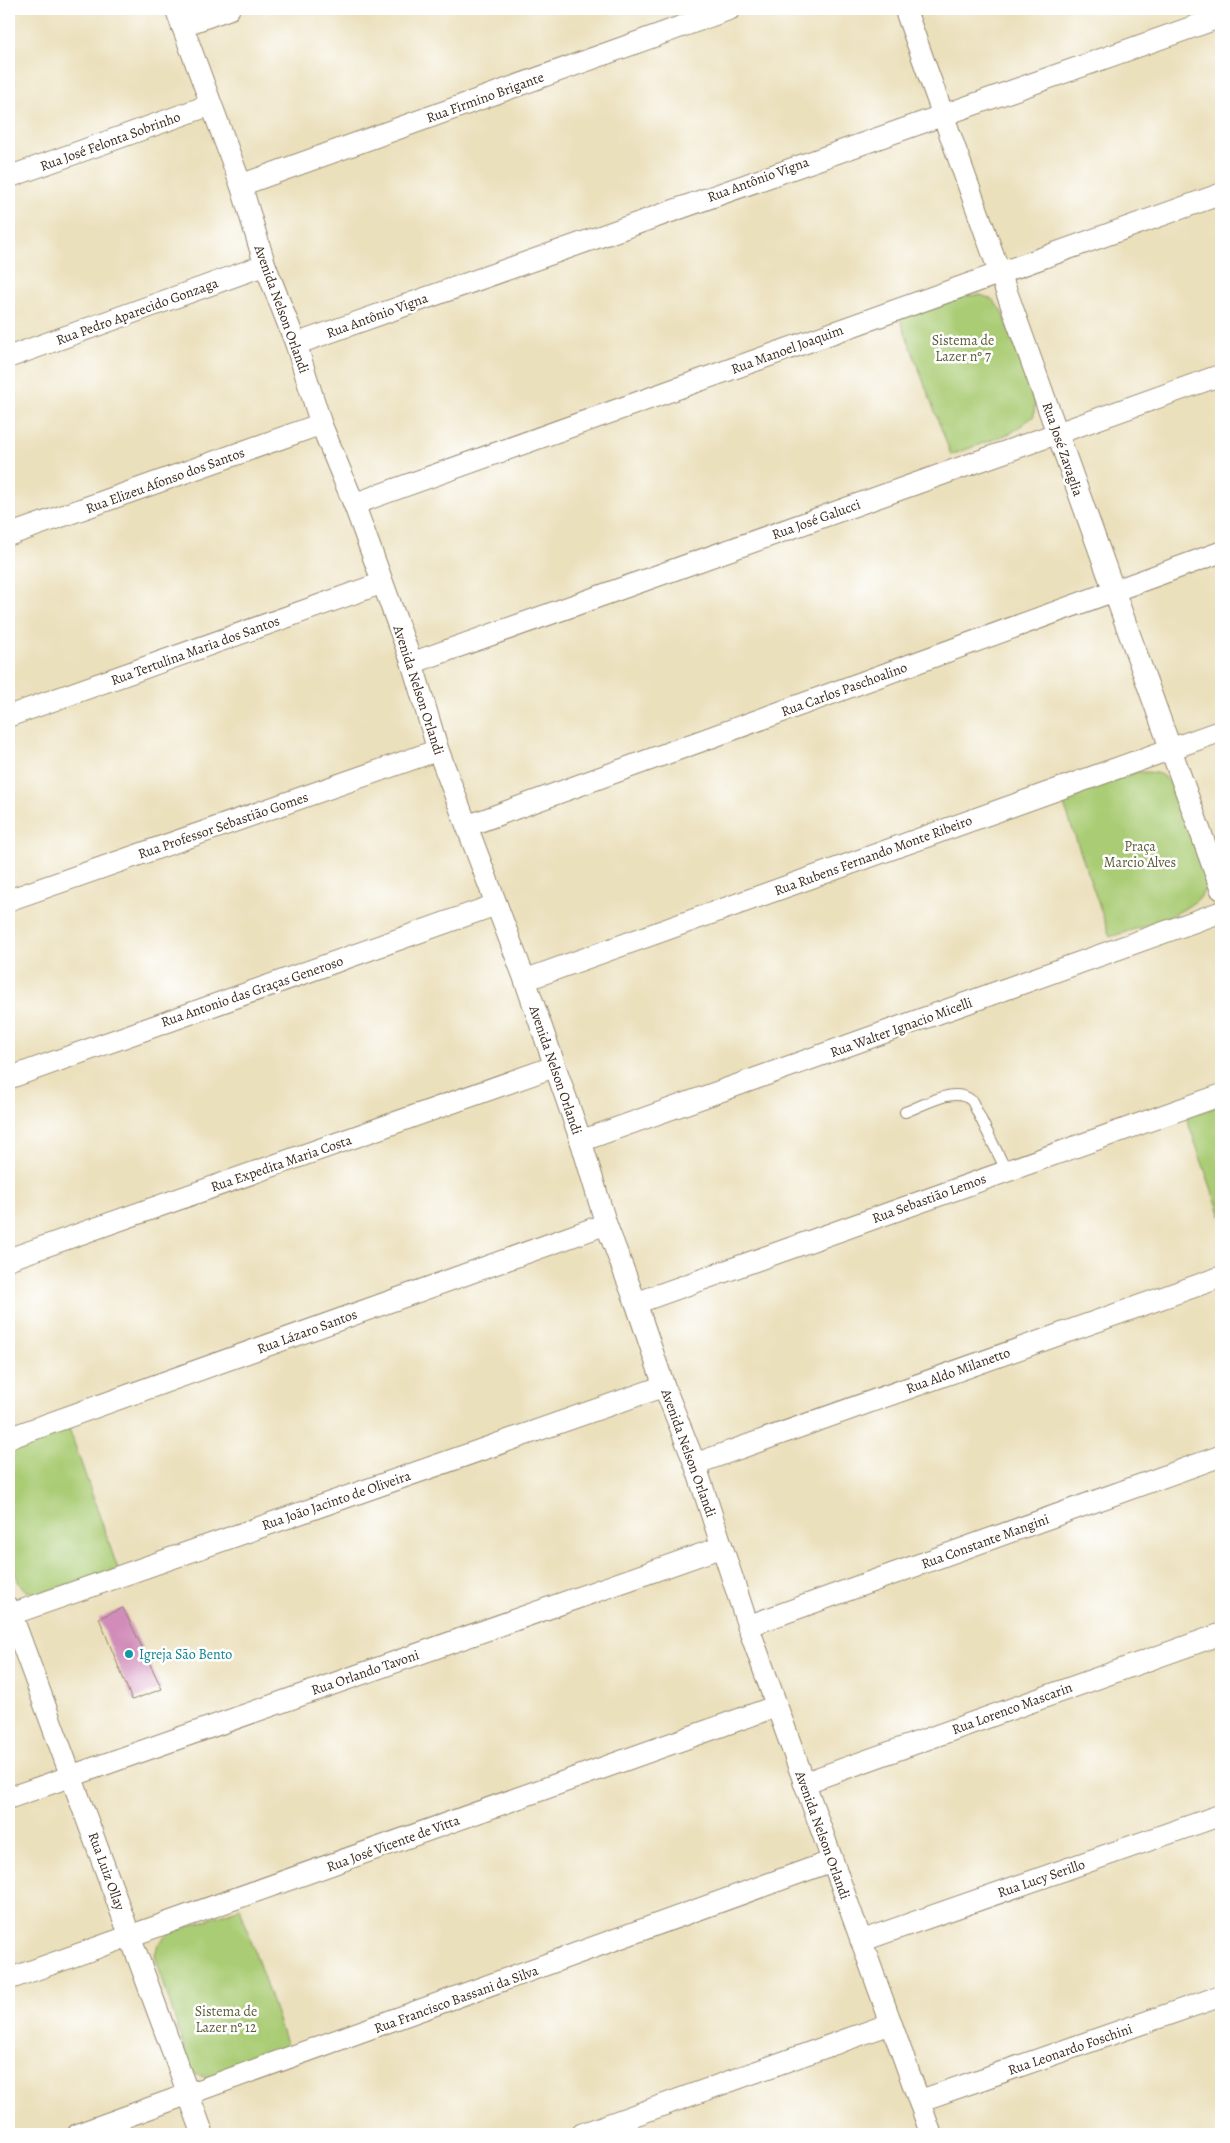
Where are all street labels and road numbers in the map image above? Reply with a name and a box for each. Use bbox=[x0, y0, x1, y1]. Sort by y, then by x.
street label: Rua Firmino Brigante bbox=[424, 67, 547, 128]
street label: Rua José Felonta Sobrinho bbox=[37, 107, 183, 176]
street label: Rua Antônio Vigna bbox=[705, 152, 812, 207]
street label: Avenida Nelson Orlandi bbox=[249, 241, 314, 376]
street label: Rua Pedro Aparecido Gonzaga bbox=[53, 273, 221, 350]
street label: Rua Antônio Vigna bbox=[324, 288, 431, 343]
street label: Rua Manoel Joaquim bbox=[728, 320, 846, 379]
street label: Rua José Zavaglia bbox=[1038, 400, 1088, 499]
street label: Rua Elizeu Afonso dos Santos bbox=[83, 443, 247, 518]
street label: Rua José Galucci bbox=[769, 495, 863, 544]
street label: Rua Tertulina Maria dos Santos bbox=[108, 611, 282, 690]
street label: Avenida Nelson Orlandi bbox=[388, 622, 448, 757]
street label: Rua Carlos Paschoalino bbox=[778, 658, 910, 721]
street label: Rua Professor Sebastião Gomes bbox=[136, 787, 311, 864]
street label: Rua Rubens Fernando Monte Ribeiro bbox=[772, 811, 975, 900]
street label: Rua Antonio das Graças Generoso bbox=[159, 951, 346, 1032]
street label: Rua Walter Ignacio Micelli bbox=[827, 993, 975, 1062]
street label: Avenida Nelson Orlandi bbox=[524, 1002, 587, 1137]
street label: Rua Expedita Maria Costa bbox=[208, 1130, 355, 1197]
street label: Rua Sebastião Lemos bbox=[869, 1169, 989, 1228]
street label: Rua Lázaro Santos bbox=[255, 1305, 360, 1358]
street label: Rua Aldo Milanetto bbox=[904, 1343, 1013, 1398]
street label: Avenida Nelson Orlandi bbox=[656, 1385, 721, 1520]
street label: Rua João Jacinto de Oliveira bbox=[259, 1466, 414, 1535]
street label: Rua Constante Mangini bbox=[919, 1509, 1052, 1573]
street label: Rua Orlando Tavoni bbox=[309, 1645, 422, 1700]
street label: Rua Lorenco Mascarin bbox=[949, 1678, 1075, 1739]
street label: Avenida Nelson Orlandi bbox=[790, 1767, 855, 1902]
street label: Rua José Vicente de Vitta bbox=[324, 1810, 463, 1876]
street label: Rua Luiz Ollay bbox=[84, 1829, 130, 1914]
street label: Rua Lucy Serillo bbox=[995, 1855, 1087, 1902]
street label: Rua Francisco Bassani da Silva bbox=[371, 1961, 541, 2038]
street label: Rua Leonardo Foschini bbox=[1006, 2019, 1135, 2080]

